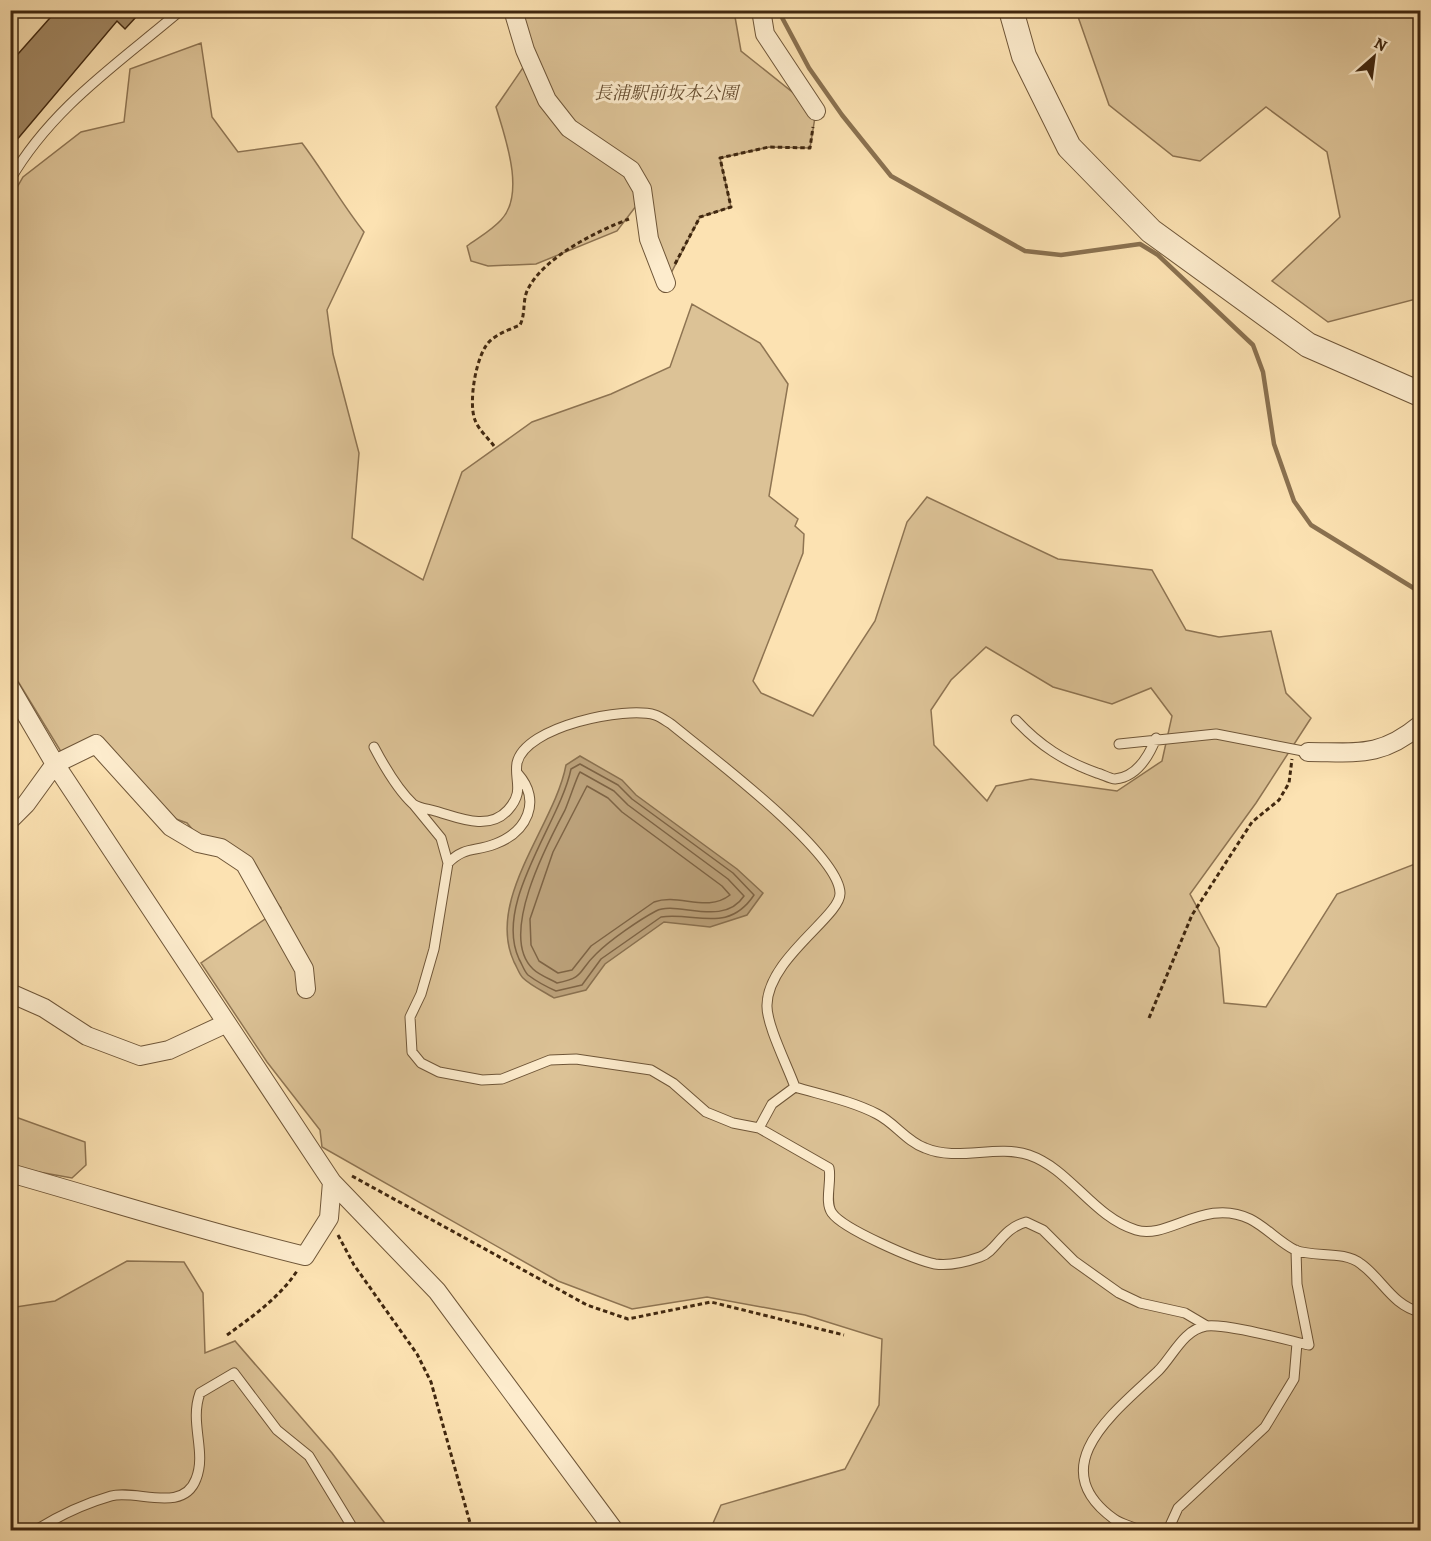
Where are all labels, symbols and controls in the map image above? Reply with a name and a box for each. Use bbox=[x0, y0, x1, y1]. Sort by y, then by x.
north arrow bbox=[1344, 27, 1404, 87]
text: N bbox=[1370, 32, 1391, 57]
park label: 長浦駅前坂本公園 bbox=[594, 81, 741, 105]

